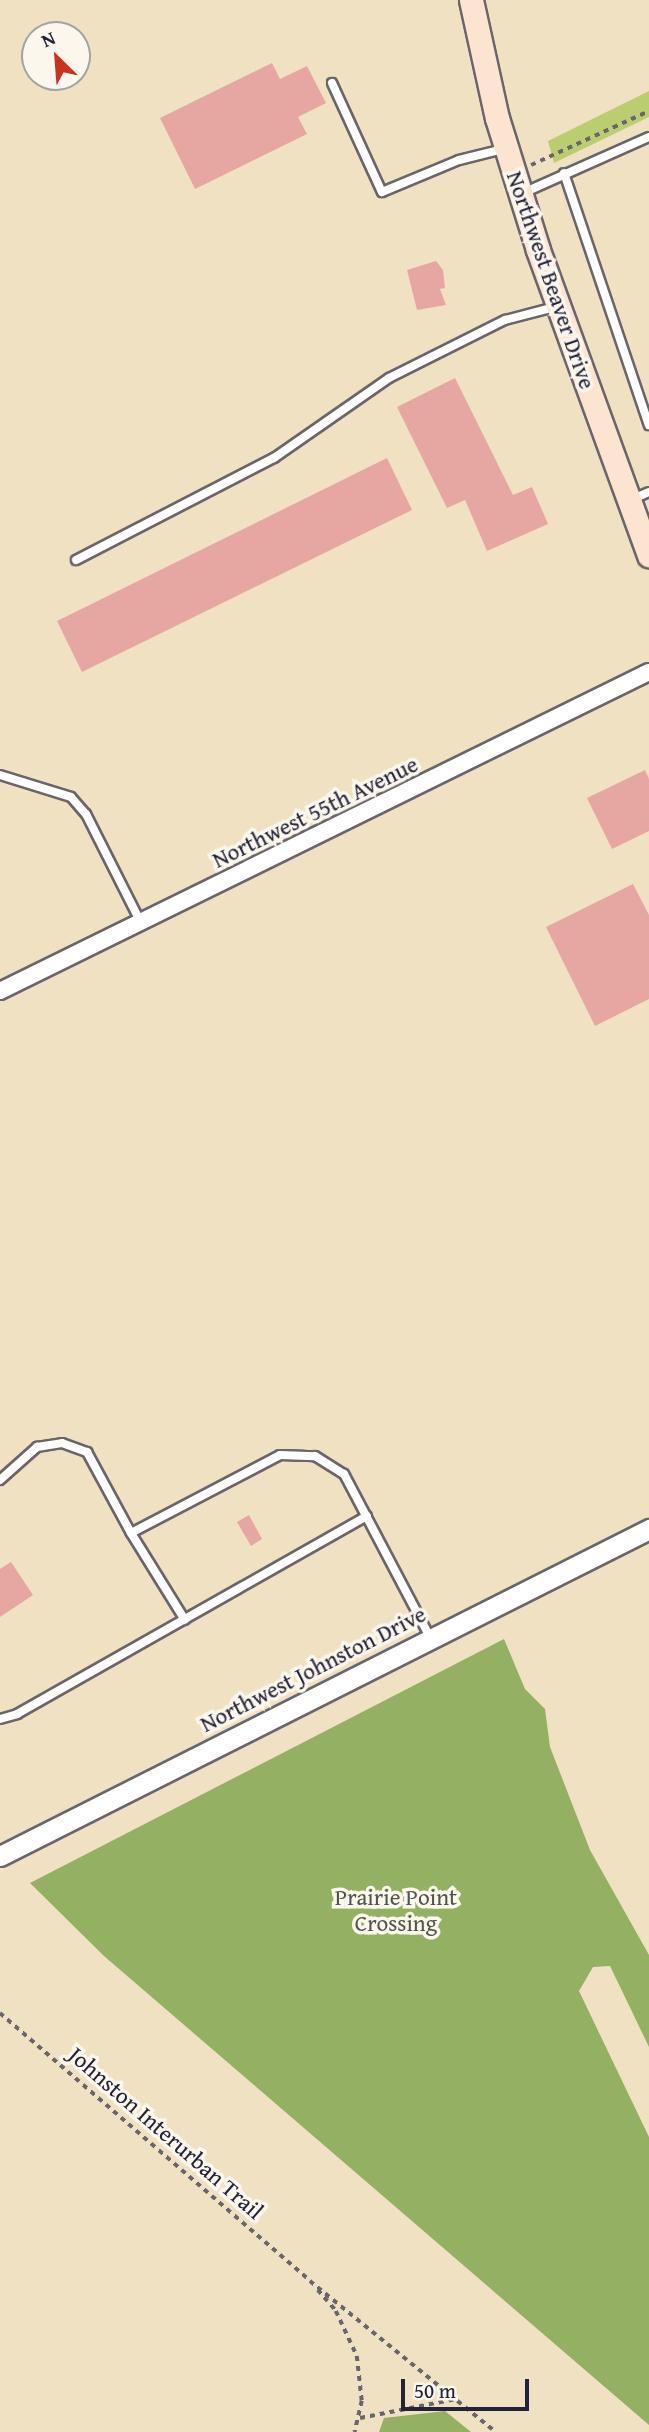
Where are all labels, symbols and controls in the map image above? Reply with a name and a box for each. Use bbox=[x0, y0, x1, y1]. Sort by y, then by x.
north arrow bbox=[21, 21, 91, 91]
text: N bbox=[36, 23, 60, 54]
street label: Northwest Beaver Drive bbox=[501, 167, 601, 393]
street label: Northwest 55th Avenue bbox=[208, 750, 422, 874]
street label: Northwest Johnston Drive bbox=[196, 1600, 430, 1738]
park label: Prairie Point Crossing bbox=[335, 1883, 457, 1937]
street label: Johnston Interurban Trail bbox=[63, 2041, 269, 2225]
scale bar bbox=[404, 2366, 532, 2410]
text: 50 m bbox=[414, 2375, 456, 2406]

